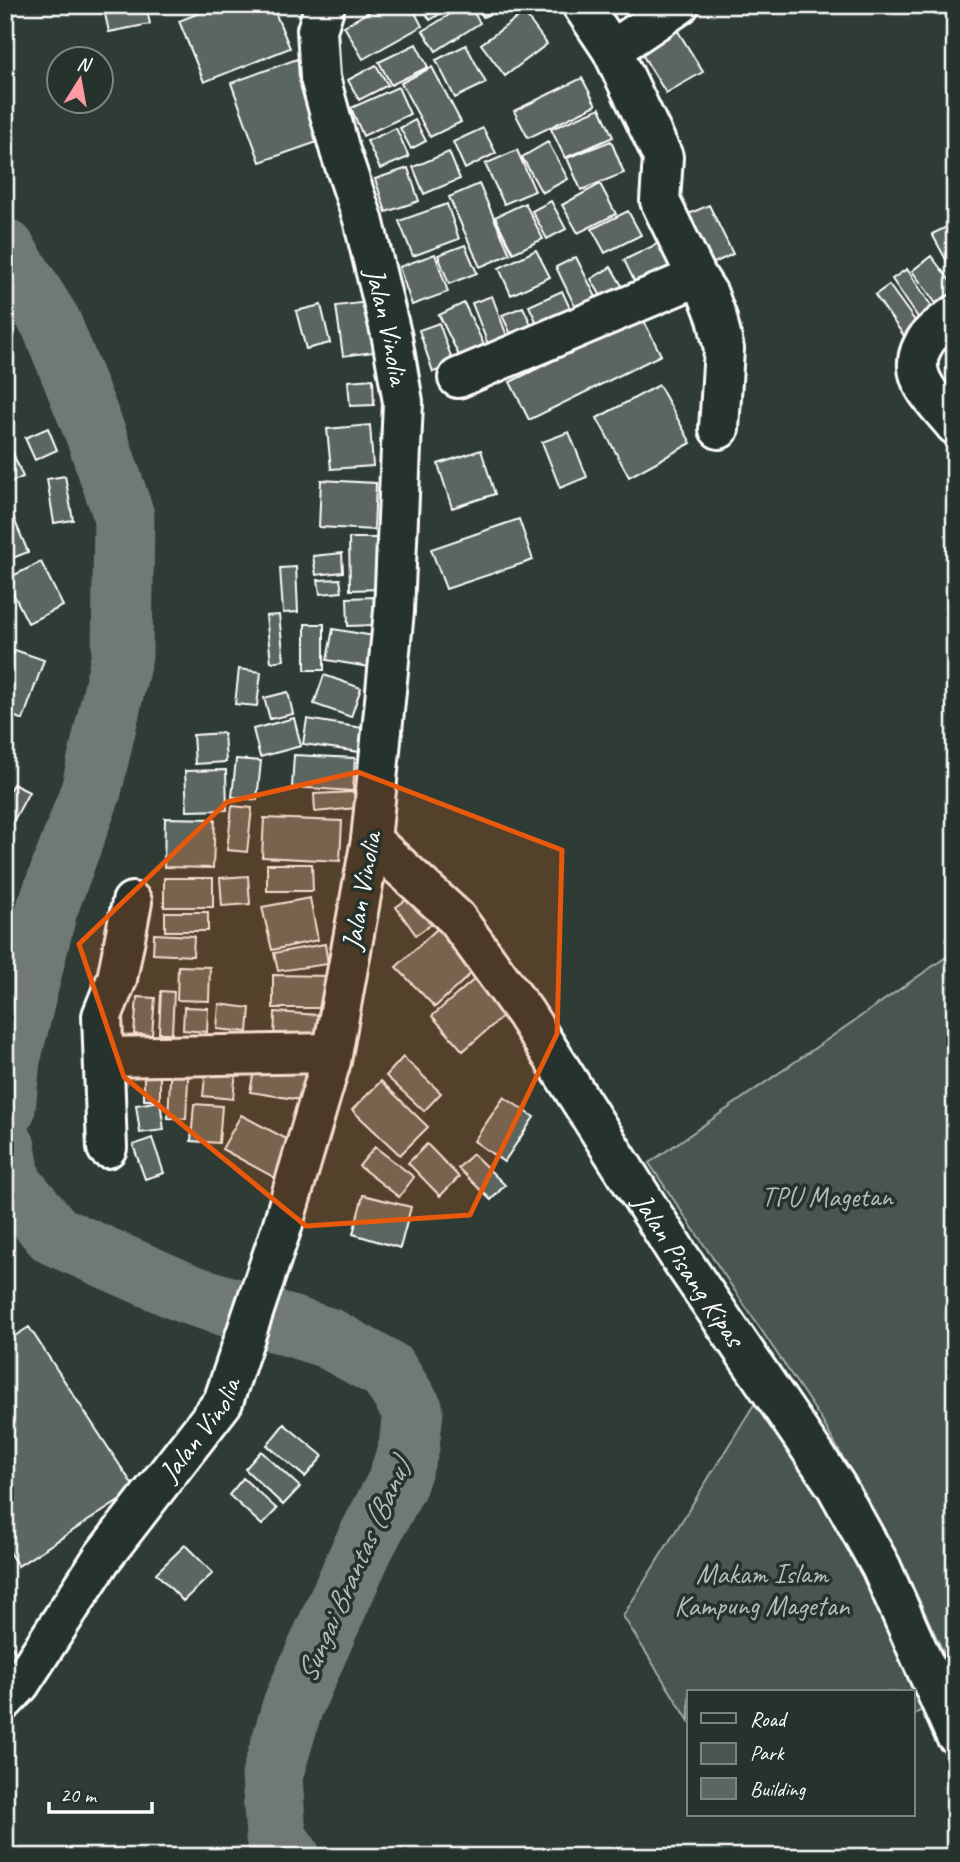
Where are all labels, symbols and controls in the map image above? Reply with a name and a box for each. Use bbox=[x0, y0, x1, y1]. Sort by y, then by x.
north arrow bbox=[46, 46, 116, 116]
text: N bbox=[75, 51, 94, 78]
street label: Jalan Vinolia bbox=[358, 262, 418, 390]
street label: Jalan Vinolia bbox=[333, 827, 389, 954]
park label: TPU Magetan bbox=[761, 1179, 894, 1214]
street label: Jalan Pisang Kipas bbox=[625, 1185, 754, 1355]
street label: Jalan Vinolia bbox=[150, 1372, 248, 1489]
water label: Sungai Brantas (Banu) bbox=[287, 1448, 422, 1688]
park label: Makam Islam Kampung Magetan bbox=[675, 1556, 851, 1623]
legend bbox=[687, 1690, 914, 1816]
text: Road bbox=[750, 1706, 789, 1732]
text: Park bbox=[750, 1740, 785, 1766]
scale bar bbox=[49, 1771, 152, 1815]
text: Building bbox=[750, 1776, 807, 1802]
text: 20 m bbox=[60, 1782, 98, 1808]

